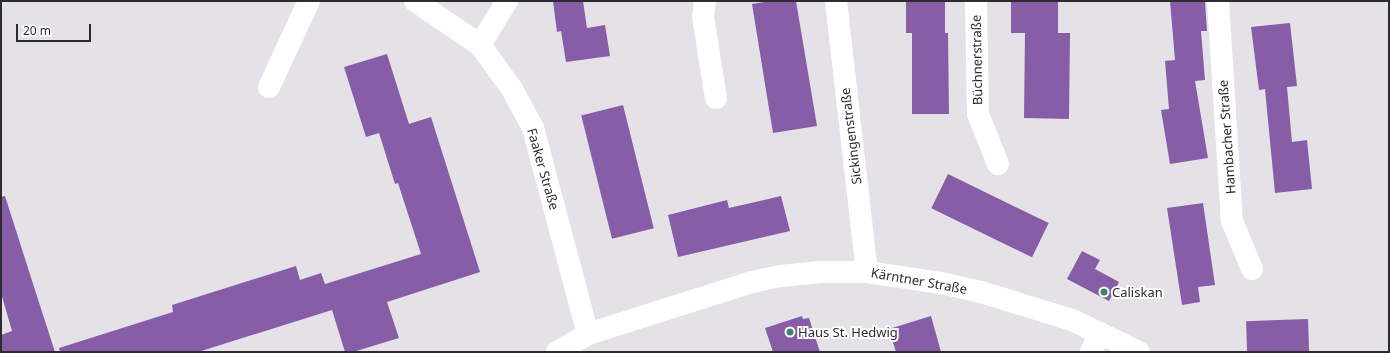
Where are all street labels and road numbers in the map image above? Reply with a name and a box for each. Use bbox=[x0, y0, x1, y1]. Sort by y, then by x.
street label: Büchnerstraße bbox=[968, 15, 986, 105]
street label: Hambacher Straße bbox=[1215, 79, 1239, 195]
street label: Sickingenstraße bbox=[837, 87, 865, 185]
street label: Faaker Straße bbox=[524, 126, 562, 212]
street label: Kärntner Straße bbox=[870, 265, 968, 297]

